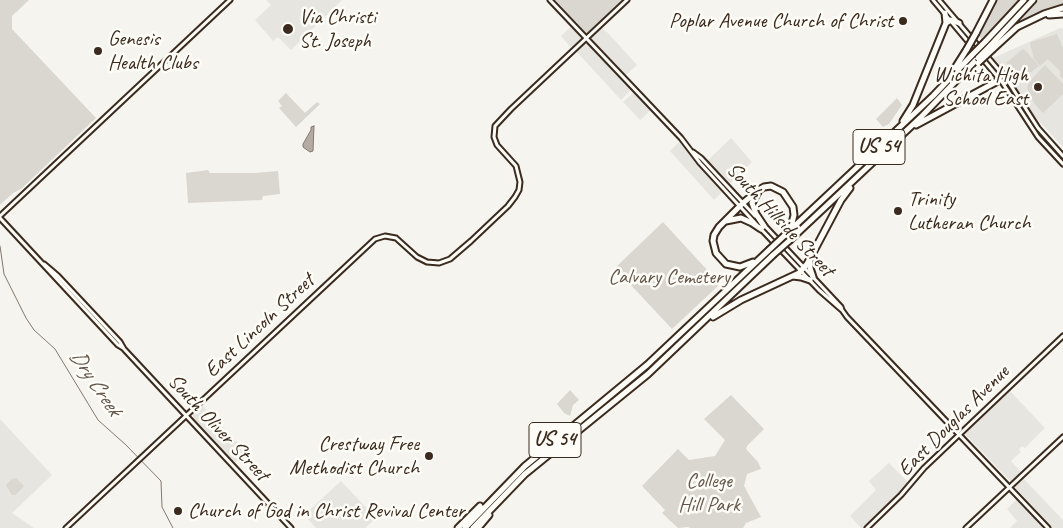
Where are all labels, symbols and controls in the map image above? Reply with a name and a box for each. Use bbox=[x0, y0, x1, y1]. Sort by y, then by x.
place label: Via Christi St. Joseph bbox=[299, 4, 376, 54]
place label: Poplar Avenue Church of Christ bbox=[669, 8, 893, 34]
marker: Poplar Avenue Church of Christ bbox=[897, 15, 909, 27]
marker: Via Christi St. Joseph bbox=[281, 22, 295, 36]
place label: Genesis Health Clubs bbox=[108, 26, 198, 76]
marker: Genesis Health Clubs bbox=[92, 45, 104, 57]
place label: Wichita High School East bbox=[934, 62, 1028, 112]
marker: Wichita High School East bbox=[1032, 81, 1044, 93]
road number: US 54 bbox=[853, 130, 905, 164]
street label: South Hillside Street bbox=[721, 158, 839, 282]
place label: Trinity Lutheran Church bbox=[908, 186, 1030, 236]
marker: Trinity Lutheran Church bbox=[892, 205, 904, 217]
park label: Calvary Cemetery bbox=[608, 264, 730, 290]
street label: East Lincoln Street bbox=[200, 269, 320, 383]
water label: Dry Creek bbox=[63, 345, 127, 421]
street label: East Douglas Avenue bbox=[893, 360, 1015, 482]
street label: South Oliver Street bbox=[162, 369, 274, 487]
road number: US 54 bbox=[529, 422, 581, 458]
place label: Crestway Free Methodist Church bbox=[289, 431, 419, 481]
marker: Crestway Free Methodist Church bbox=[423, 450, 435, 462]
park label: College Hill Park bbox=[678, 468, 740, 518]
place label: Church of God in Christ Revival Center bbox=[188, 498, 465, 524]
marker: Church of God in Christ Revival Center bbox=[172, 505, 184, 517]

